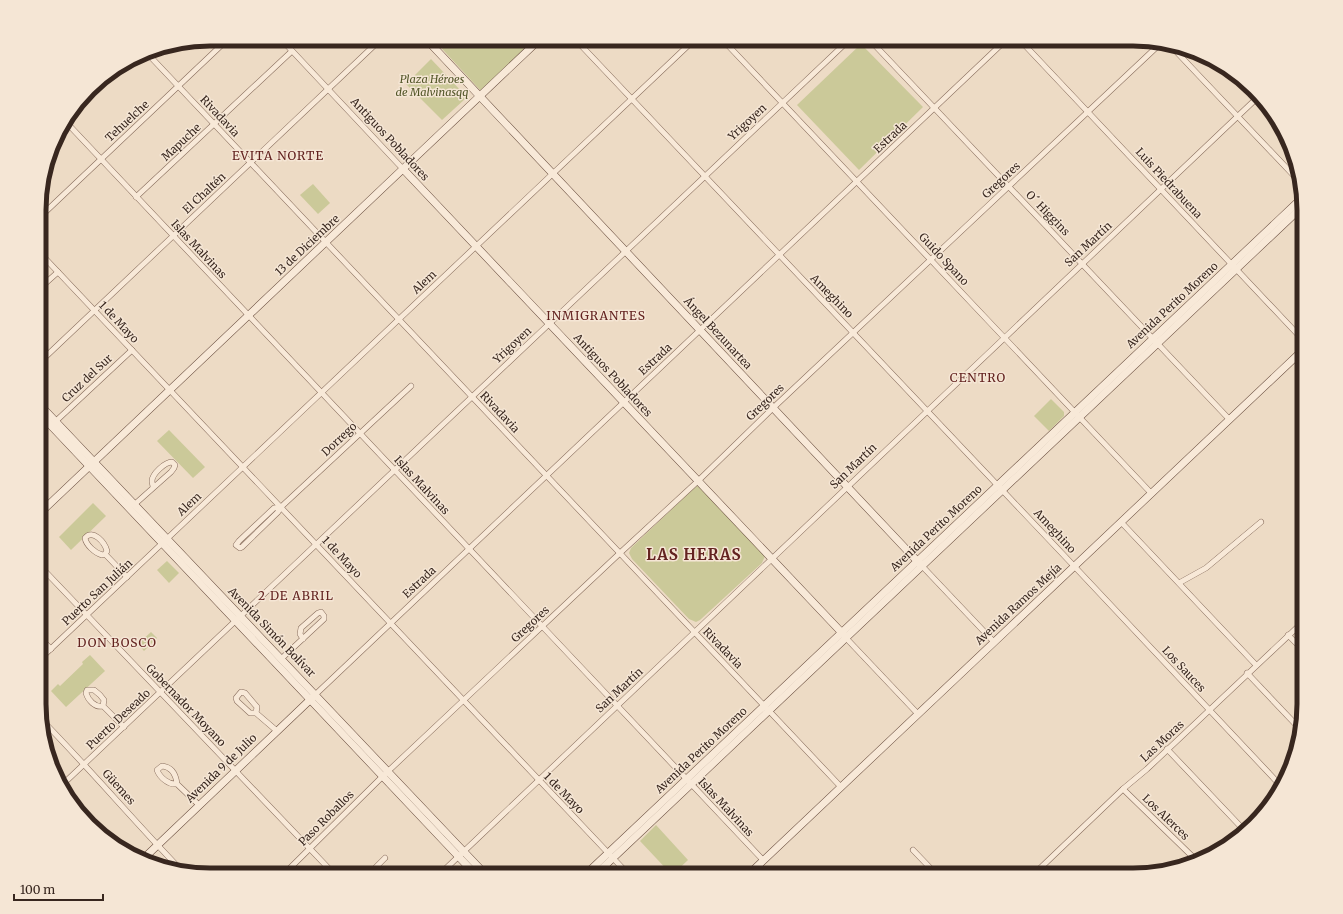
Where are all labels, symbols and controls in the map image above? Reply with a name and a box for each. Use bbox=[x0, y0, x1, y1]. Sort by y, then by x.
park label: Plaza Héroes de Malvinasqq bbox=[396, 72, 468, 99]
street label: Rivadavia bbox=[197, 92, 243, 140]
street label: Antiguos Pobladores bbox=[347, 94, 432, 184]
street label: Tehuelche bbox=[102, 97, 152, 145]
street label: Yrigoyen bbox=[724, 100, 770, 144]
street label: Estrada bbox=[870, 118, 910, 156]
street label: Mapuche bbox=[158, 120, 204, 164]
street label: Luis Piedrabuena bbox=[1133, 145, 1205, 221]
district label: EVITA NORTE bbox=[232, 148, 324, 163]
street label: Gregores bbox=[979, 159, 1023, 201]
street label: El Chaltén bbox=[180, 169, 229, 217]
street label: O´ Higgins bbox=[1023, 188, 1073, 238]
street label: 13 de Diciembre bbox=[272, 211, 342, 278]
street label: Islas Malvinas bbox=[168, 217, 230, 281]
street label: San Martín bbox=[1061, 218, 1115, 269]
street label: Guido Spano bbox=[916, 230, 972, 289]
street label: Avenida Perito Moreno bbox=[1122, 258, 1221, 352]
street label: Alem bbox=[408, 267, 439, 297]
street label: Ameghino bbox=[807, 270, 857, 321]
street label: Ángel Bezunartea bbox=[680, 293, 755, 372]
street label: 1 de Mayo bbox=[96, 298, 142, 346]
district label: INMIGRANTES bbox=[546, 308, 646, 323]
street label: Yrigoyen bbox=[489, 323, 535, 367]
street label: Antiguos Pobladores bbox=[570, 330, 655, 420]
street label: Estrada bbox=[635, 340, 675, 378]
street label: Cruz del Sur bbox=[59, 351, 115, 405]
district label: CENTRO bbox=[950, 370, 1006, 385]
street label: Gregores bbox=[743, 381, 787, 423]
street label: Rivadavia bbox=[477, 388, 523, 436]
street label: Dorrego bbox=[318, 419, 360, 459]
street label: San Martín bbox=[827, 440, 880, 492]
street label: Islas Malvinas bbox=[391, 453, 453, 517]
street label: Avenida Perito Moreno bbox=[886, 481, 985, 575]
street label: Alem bbox=[173, 489, 204, 519]
street label: Ameghino bbox=[1030, 505, 1079, 556]
street label: 1 de Mayo bbox=[319, 533, 365, 581]
district label: LAS HERAS bbox=[646, 545, 742, 564]
street label: Puerto San Julián bbox=[59, 555, 136, 628]
street label: Avenida Ramos Mejía bbox=[971, 560, 1064, 648]
street label: Estrada bbox=[399, 563, 439, 601]
street label: Avenida Simón Bolívar bbox=[225, 583, 319, 680]
district label: 2 DE ABRIL bbox=[258, 588, 334, 603]
street label: Gregores bbox=[508, 603, 552, 645]
street label: Rivadavia bbox=[700, 625, 746, 671]
district label: DON BOSCO bbox=[77, 635, 157, 650]
street label: Los Sauces bbox=[1159, 643, 1209, 695]
street label: Gobernador Moyano bbox=[143, 661, 229, 750]
street label: San Martín bbox=[592, 664, 646, 715]
street label: Puerto Deseado bbox=[83, 685, 153, 752]
street label: Avenida Perito Moreno bbox=[651, 703, 750, 797]
street label: Las Moras bbox=[1137, 717, 1187, 765]
street label: Avenida 9 de Julio bbox=[182, 730, 260, 806]
street label: Güemes bbox=[100, 766, 138, 808]
street label: 1 de Mayo bbox=[541, 769, 587, 817]
street label: Islas Malvinas bbox=[695, 775, 757, 839]
street label: Paso Roballos bbox=[295, 787, 357, 849]
street label: Los Alerces bbox=[1140, 791, 1192, 843]
scale bar bbox=[14, 876, 103, 902]
text: 100 m bbox=[20, 882, 55, 897]

